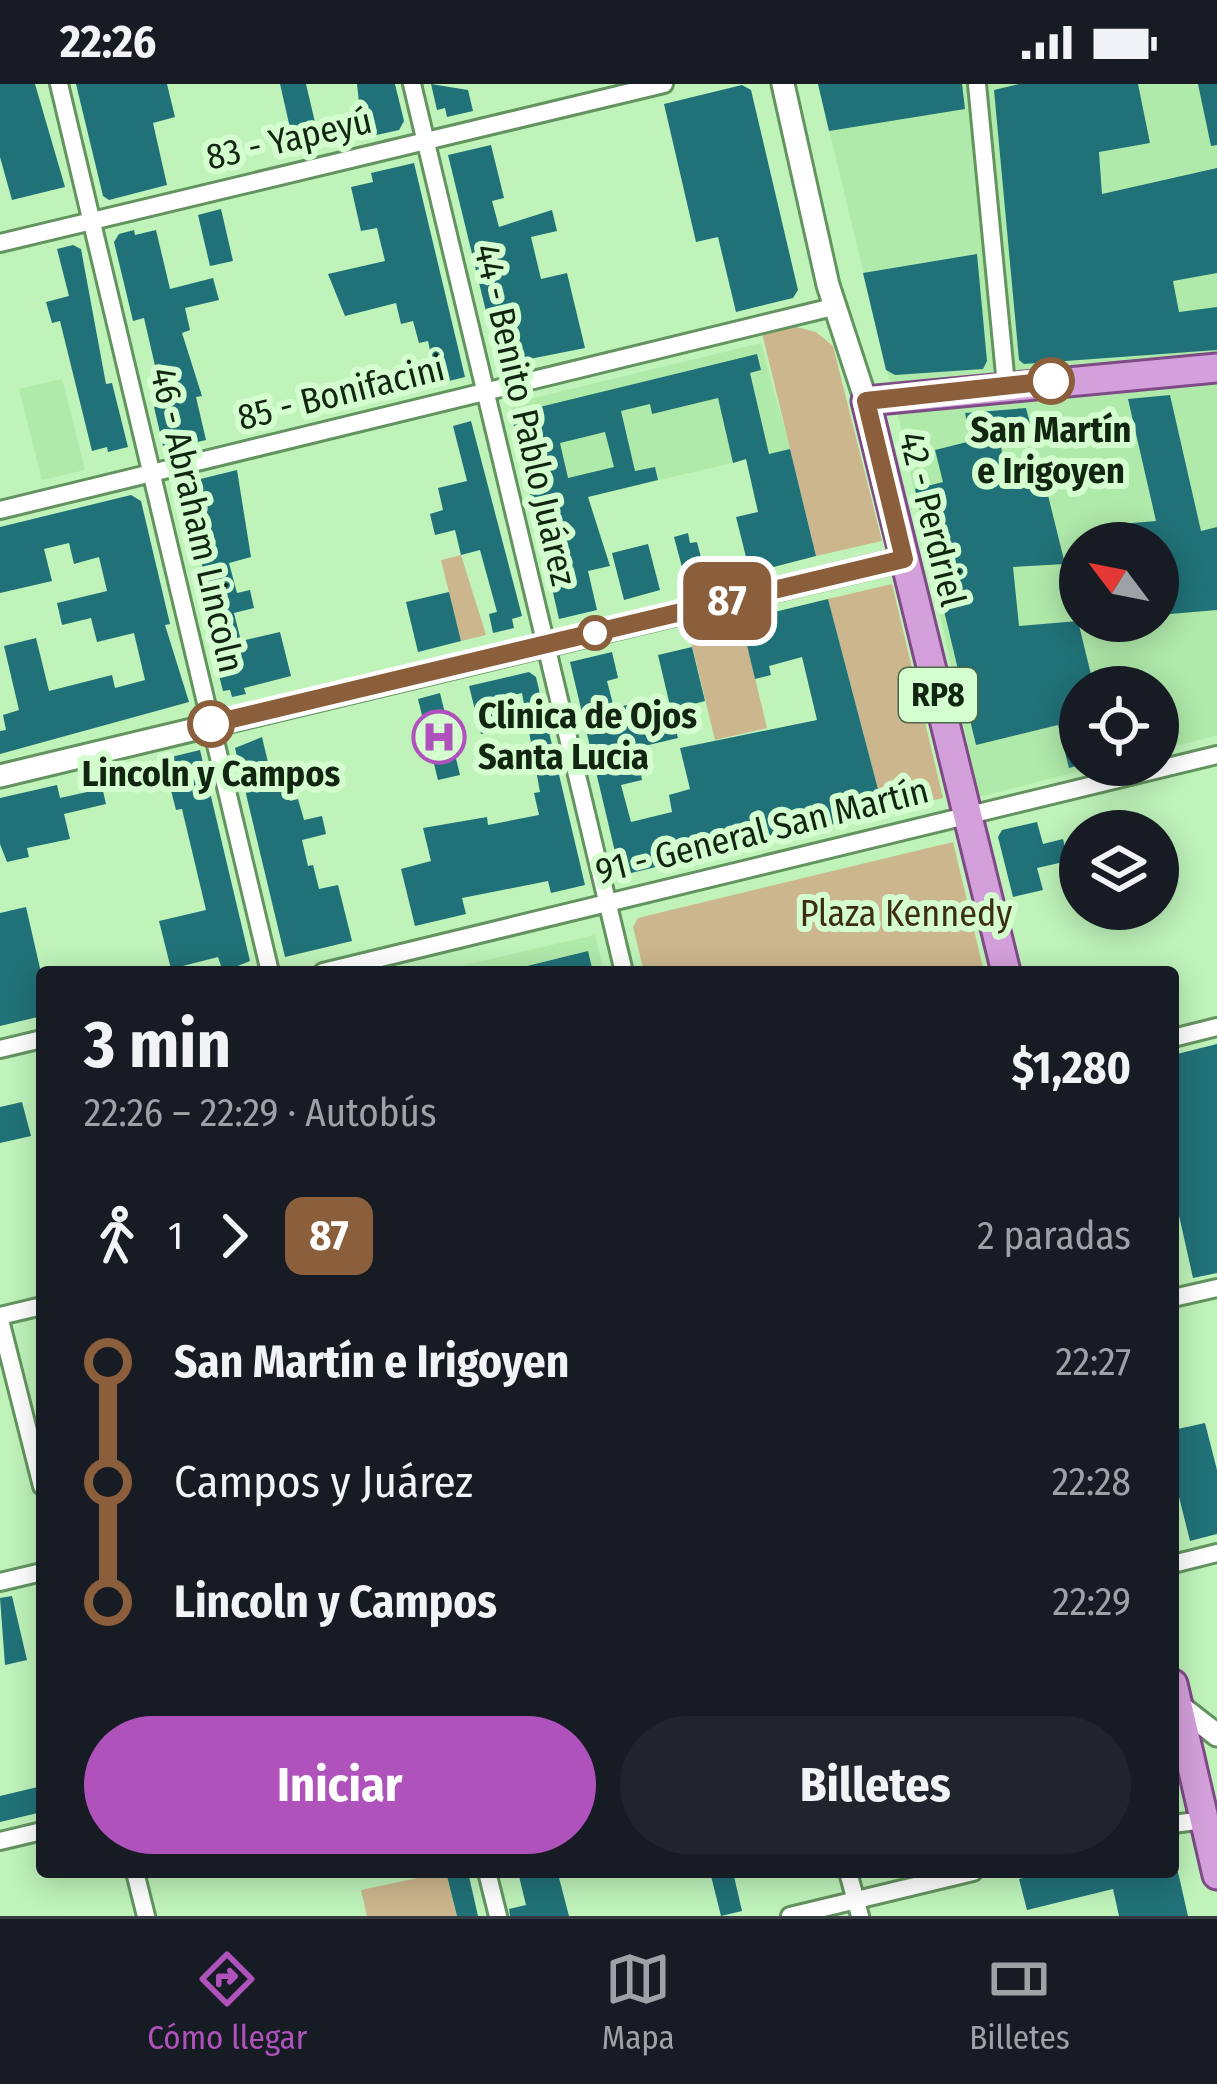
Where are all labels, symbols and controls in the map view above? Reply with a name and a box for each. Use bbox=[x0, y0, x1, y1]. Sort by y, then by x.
text: 22:26 bbox=[60, 15, 156, 69]
street label: 83 - Yapeyú bbox=[202, 99, 376, 179]
street label: 44 - Benito Pablo Juárez bbox=[464, 240, 586, 590]
street label: 85 - Bonifacini bbox=[233, 346, 449, 440]
marker: San Martín e Irigoyen bbox=[1029, 359, 1073, 403]
street label: 46 - Abraham Lincoln bbox=[141, 363, 253, 677]
place label: San Martín e Irigoyen bbox=[971, 408, 1131, 493]
street label: 42 - Perdriel bbox=[889, 427, 975, 611]
north arrow bbox=[1059, 522, 1179, 642]
map controls bbox=[1059, 522, 1179, 930]
line badge: 87 bbox=[673, 562, 781, 640]
text: 87 bbox=[707, 576, 747, 626]
unlabelled marker bbox=[579, 617, 611, 649]
button: locate bbox=[1059, 666, 1179, 786]
road number: RP8 bbox=[899, 668, 977, 722]
place label: Clinica de Ojos Santa Lucia bbox=[478, 694, 697, 779]
marker: Lincoln y Campos bbox=[189, 702, 233, 746]
hospital icon: Clinica de Ojos Santa Lucia bbox=[411, 709, 467, 765]
place label: Lincoln y Campos bbox=[82, 752, 340, 796]
street label: 91 - General San Martín bbox=[591, 768, 933, 894]
button: layers bbox=[1059, 810, 1179, 930]
park label: Plaza Kennedy bbox=[800, 892, 1012, 936]
text: 3 min bbox=[84, 1005, 231, 1084]
text: $1,280 bbox=[1012, 1041, 1131, 1095]
text: 22:26 – 22:29 · Autobús bbox=[84, 1090, 437, 1136]
icon: walk bbox=[84, 1203, 150, 1269]
icon: forward bbox=[201, 1203, 267, 1269]
text: 87 bbox=[309, 1211, 349, 1261]
text: 1 bbox=[168, 1213, 183, 1259]
text: 2 paradas bbox=[977, 1213, 1131, 1259]
text: San Martín e Irigoyen bbox=[174, 1335, 569, 1389]
text: 22:27 bbox=[1056, 1339, 1131, 1385]
text: Campos y Juárez bbox=[174, 1455, 473, 1509]
text: 22:28 bbox=[1052, 1459, 1131, 1505]
text: Lincoln y Campos bbox=[174, 1575, 497, 1629]
text: 22:29 bbox=[1052, 1579, 1131, 1625]
button: Iniciar bbox=[84, 1716, 596, 1854]
button: Billetes bbox=[620, 1716, 1131, 1854]
tab: Cómo llegar bbox=[147, 1946, 307, 2058]
tab: Mapa bbox=[602, 1946, 675, 2058]
tab: Billetes bbox=[969, 1946, 1070, 2058]

